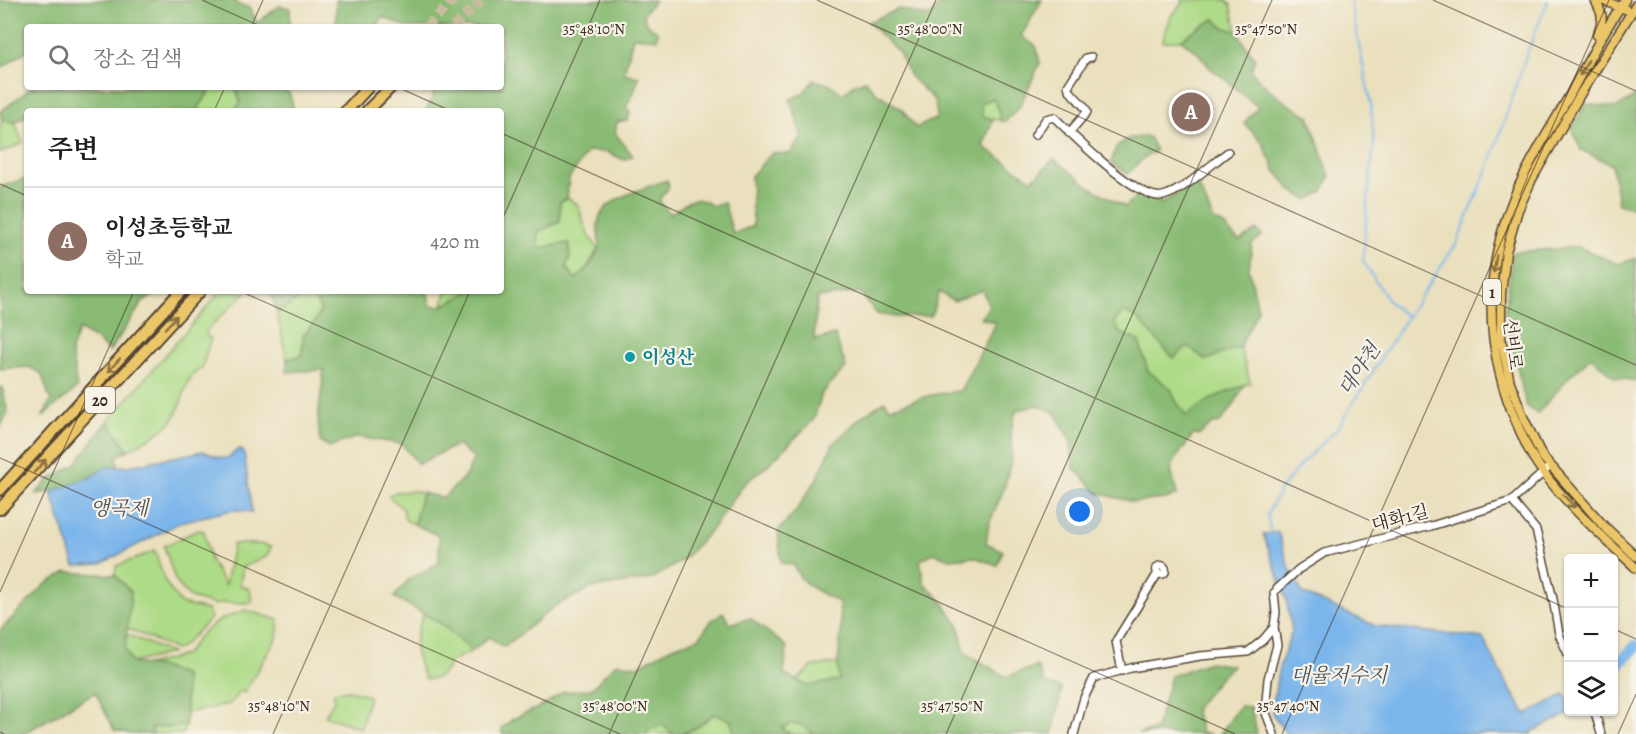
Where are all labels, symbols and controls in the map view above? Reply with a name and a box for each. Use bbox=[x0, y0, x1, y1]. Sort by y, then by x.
text: 35°48'10"N bbox=[563, 19, 625, 39]
text: 35°48'00"N bbox=[897, 19, 963, 39]
text: 35°47'50"N bbox=[1235, 19, 1298, 39]
search box bbox=[24, 24, 504, 90]
icon: search bbox=[45, 41, 78, 74]
text: 장소 검색 bbox=[93, 44, 182, 74]
one-way arrow bbox=[1578, 59, 1589, 77]
pin: A bbox=[1172, 90, 1210, 134]
text: 주변 bbox=[48, 132, 98, 167]
text: 이성초등학교 bbox=[105, 213, 233, 243]
text: A bbox=[61, 228, 74, 255]
text: 420 m bbox=[430, 228, 480, 255]
text: 학교 bbox=[105, 246, 144, 273]
one-way arrow bbox=[1490, 253, 1501, 273]
road number: 1 bbox=[1483, 279, 1501, 305]
one-way arrow bbox=[164, 315, 178, 330]
street label: 선비로 bbox=[1498, 317, 1528, 371]
water label: 대야천 bbox=[1332, 336, 1387, 401]
place label: 이성산 bbox=[642, 345, 695, 369]
marker: 이성산 bbox=[623, 350, 637, 364]
one-way arrow bbox=[107, 358, 121, 373]
road number: 20 bbox=[85, 387, 115, 413]
one-way arrow bbox=[32, 459, 46, 474]
one-way arrow bbox=[1562, 493, 1576, 508]
water label: 앵곡제 bbox=[90, 495, 151, 522]
your location bbox=[1065, 497, 1094, 526]
street label: 대화1길 bbox=[1369, 499, 1431, 537]
map controls bbox=[1564, 554, 1618, 716]
button: + bbox=[1564, 554, 1618, 608]
button: − bbox=[1564, 608, 1618, 662]
water label: 대율저수지 bbox=[1291, 662, 1389, 689]
button: layers bbox=[1564, 662, 1618, 716]
text: 35°48'10"N bbox=[248, 696, 310, 716]
text: 35°48'00"N bbox=[582, 696, 648, 716]
text: 35°47'50"N bbox=[921, 696, 984, 716]
text: 35°47'40"N bbox=[1256, 696, 1320, 716]

